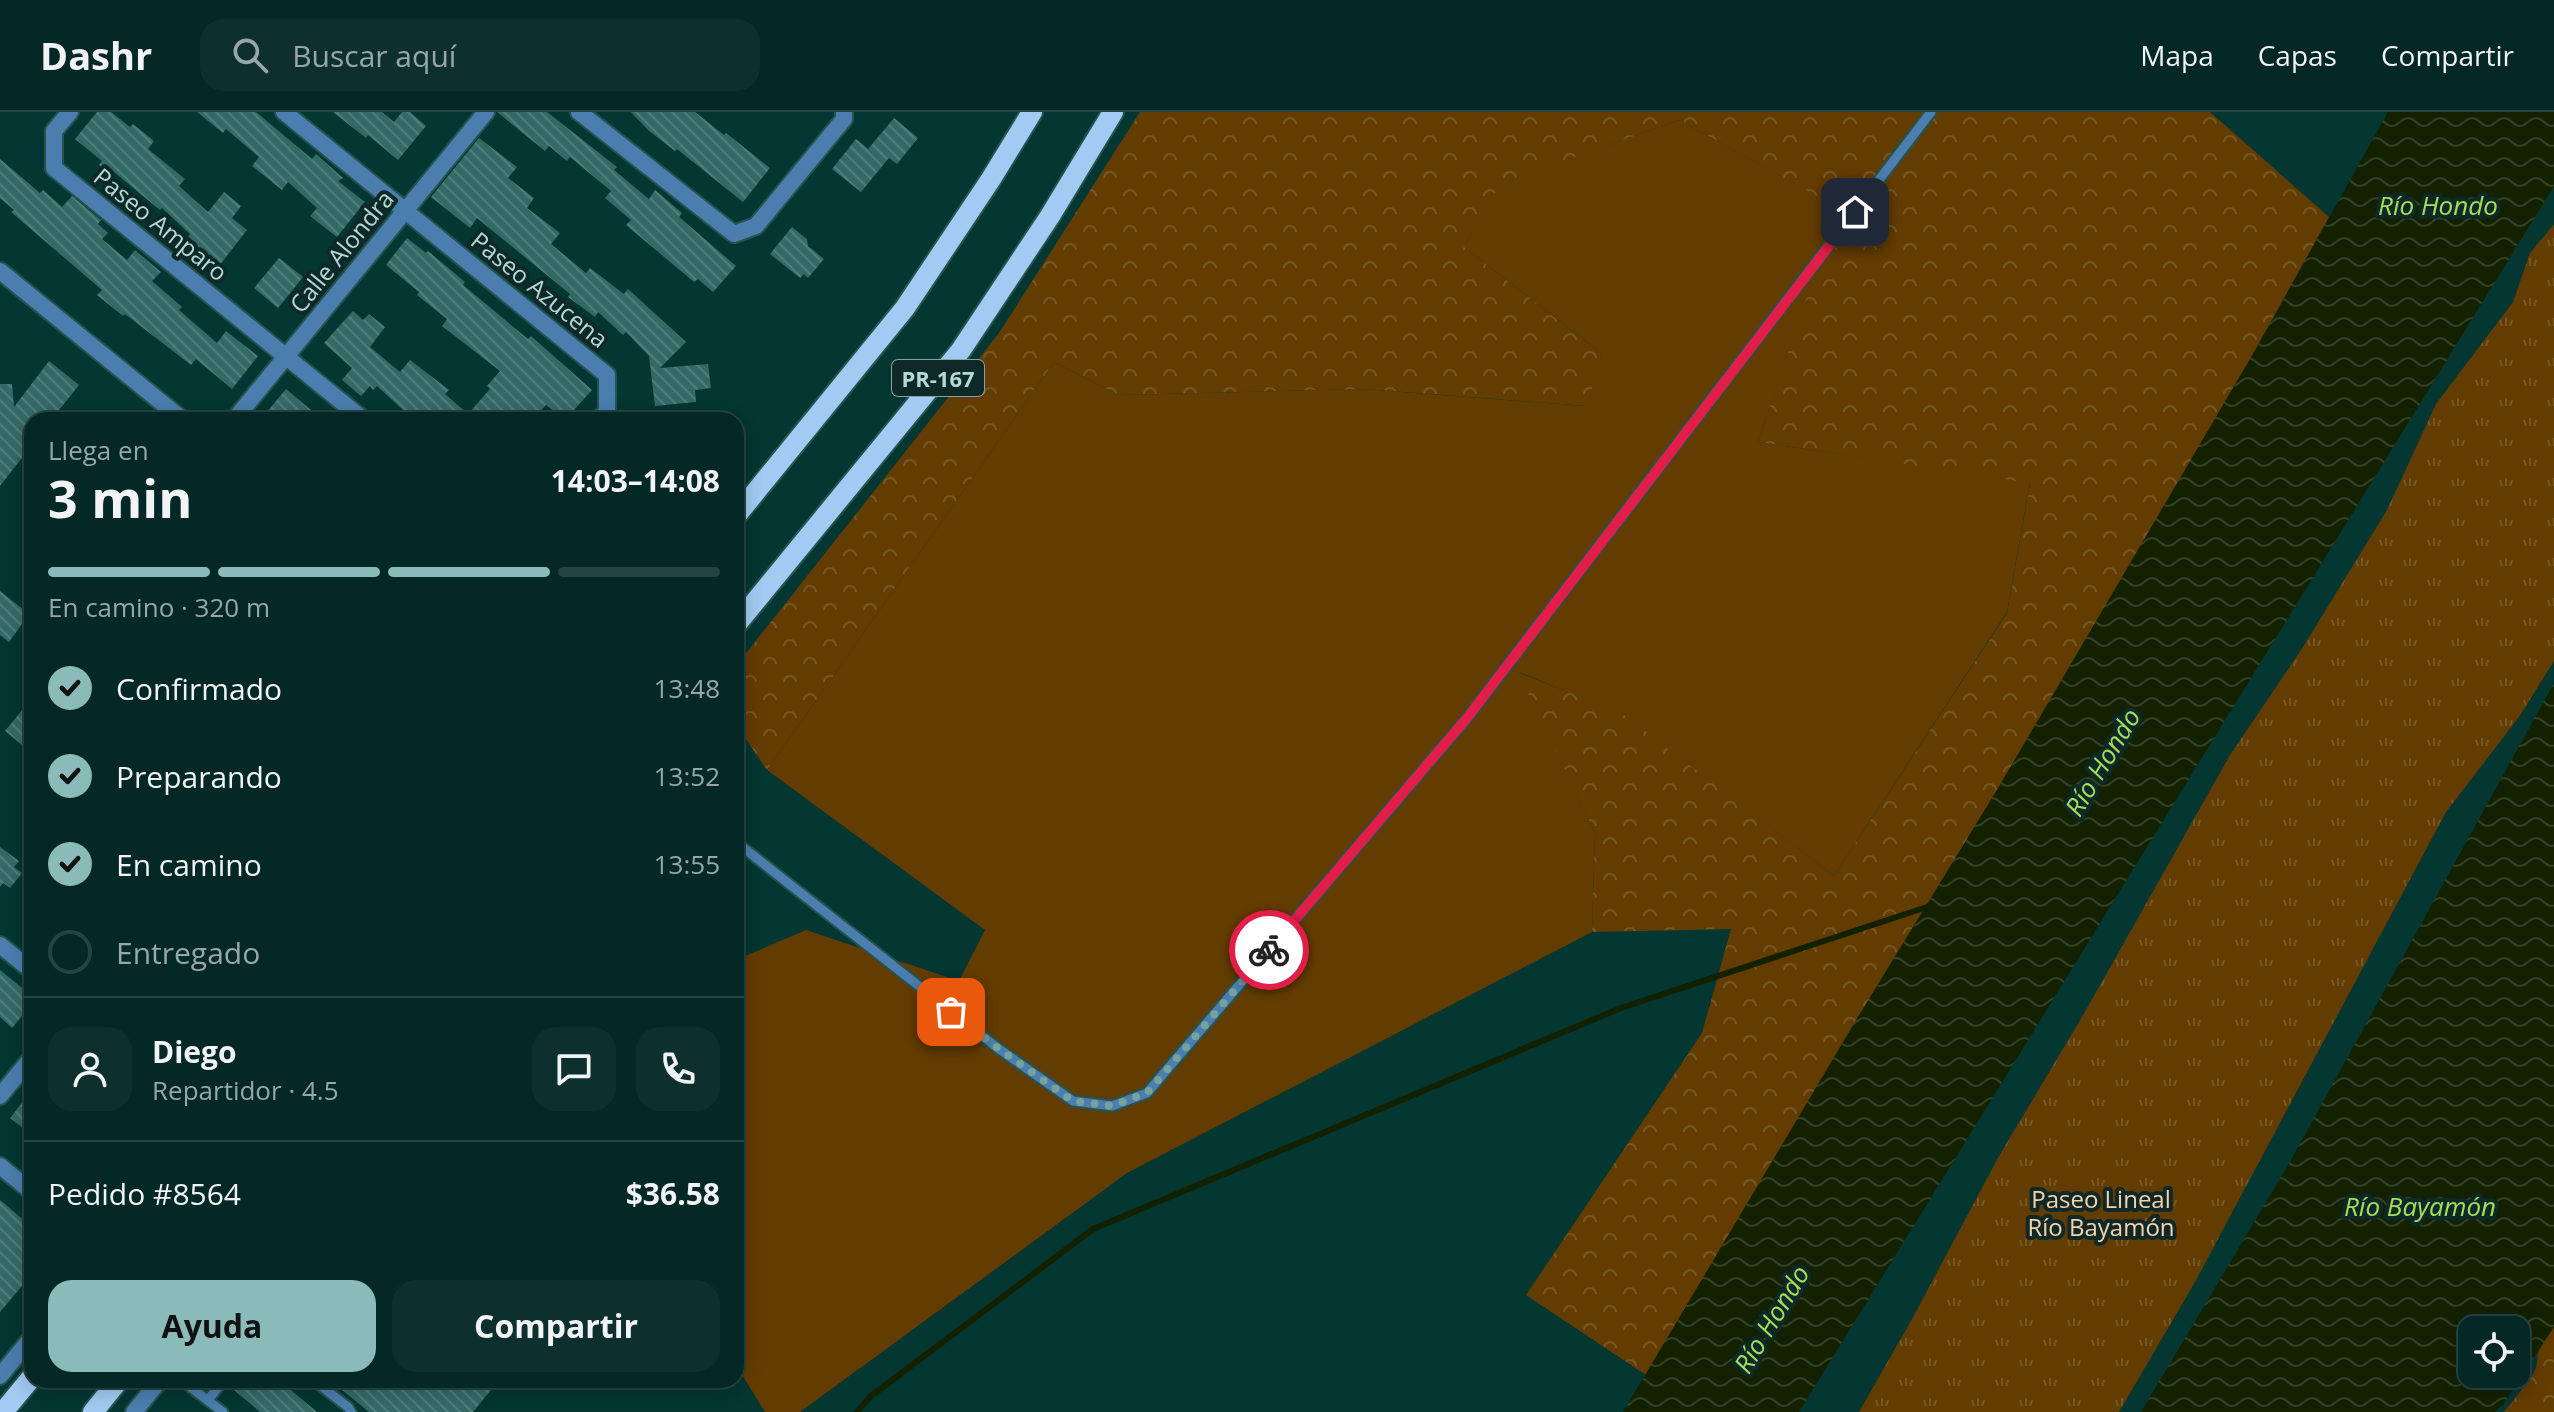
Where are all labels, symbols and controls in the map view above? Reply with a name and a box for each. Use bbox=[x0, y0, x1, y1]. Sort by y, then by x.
search box bbox=[200, 19, 760, 91]
text: Dashr bbox=[40, 29, 152, 81]
icon: search bbox=[228, 33, 272, 77]
text: Buscar aquí bbox=[292, 35, 456, 76]
text: Mapa bbox=[2140, 36, 2214, 74]
text: Capas bbox=[2258, 36, 2337, 74]
text: Compartir bbox=[2381, 36, 2514, 74]
street label: Paseo Amparo bbox=[87, 160, 235, 288]
pin bbox=[1821, 178, 1889, 246]
street label: Calle Alondra bbox=[281, 183, 401, 319]
water label: Río Hondo bbox=[2378, 187, 2498, 223]
icon: home bbox=[1833, 190, 1877, 234]
street label: Paseo Azucena bbox=[465, 223, 615, 355]
road number: PR-167 bbox=[892, 360, 984, 396]
text: Llega en bbox=[48, 432, 149, 468]
text: 14:03–14:08 bbox=[551, 460, 720, 501]
text: 3 min bbox=[48, 462, 192, 533]
text: En camino · 320 m bbox=[48, 589, 270, 625]
icon: check bbox=[48, 666, 92, 710]
text: Confirmado bbox=[116, 668, 282, 709]
text: 13:48 bbox=[654, 670, 720, 706]
water label: Río Hondo bbox=[2056, 701, 2148, 823]
icon: check bbox=[48, 754, 92, 798]
text: Preparando bbox=[116, 756, 282, 797]
text: 13:52 bbox=[654, 758, 720, 794]
icon: check bbox=[48, 842, 92, 886]
text: En camino bbox=[116, 844, 262, 885]
text: 13:55 bbox=[654, 846, 720, 882]
courier bbox=[1229, 910, 1309, 990]
icon: bike bbox=[1247, 928, 1291, 972]
text: Entregado bbox=[116, 932, 260, 973]
pin bbox=[917, 978, 985, 1046]
icon: bag bbox=[929, 990, 973, 1034]
button: person bbox=[48, 1027, 132, 1111]
button: chat bbox=[532, 1027, 616, 1111]
button: phone bbox=[636, 1027, 720, 1111]
text: Diego bbox=[152, 1031, 237, 1072]
text: Repartidor · 4.5 bbox=[152, 1072, 339, 1108]
text: Pedido #8564 bbox=[48, 1173, 241, 1214]
text: $36.58 bbox=[626, 1173, 720, 1214]
park label: Paseo Lineal Río Bayamón bbox=[2027, 1182, 2175, 1243]
water label: Río Bayamón bbox=[2344, 1188, 2496, 1224]
water label: Río Hondo bbox=[1725, 1258, 1817, 1380]
button: Ayuda bbox=[48, 1280, 376, 1372]
button: Compartir bbox=[392, 1280, 720, 1372]
map controls bbox=[2458, 1316, 2530, 1388]
button: locate bbox=[2458, 1316, 2530, 1388]

